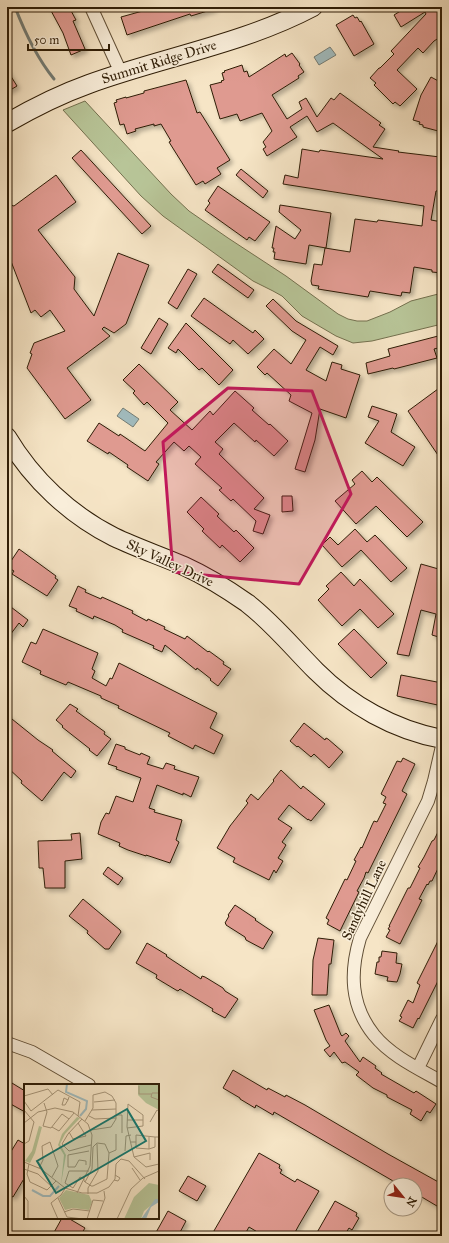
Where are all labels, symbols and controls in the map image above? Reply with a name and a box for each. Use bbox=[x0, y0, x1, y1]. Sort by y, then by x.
scale bar bbox=[28, 26, 109, 52]
text: 50 m bbox=[34, 33, 59, 47]
street label: Summit Ridge Drive bbox=[100, 36, 219, 88]
street label: Sky Valley Drive bbox=[124, 535, 216, 591]
street label: Sandyhill Lane bbox=[338, 857, 390, 943]
inset map bbox=[24, 1084, 159, 1219]
north arrow bbox=[383, 1177, 423, 1217]
text: N bbox=[403, 1194, 419, 1210]

